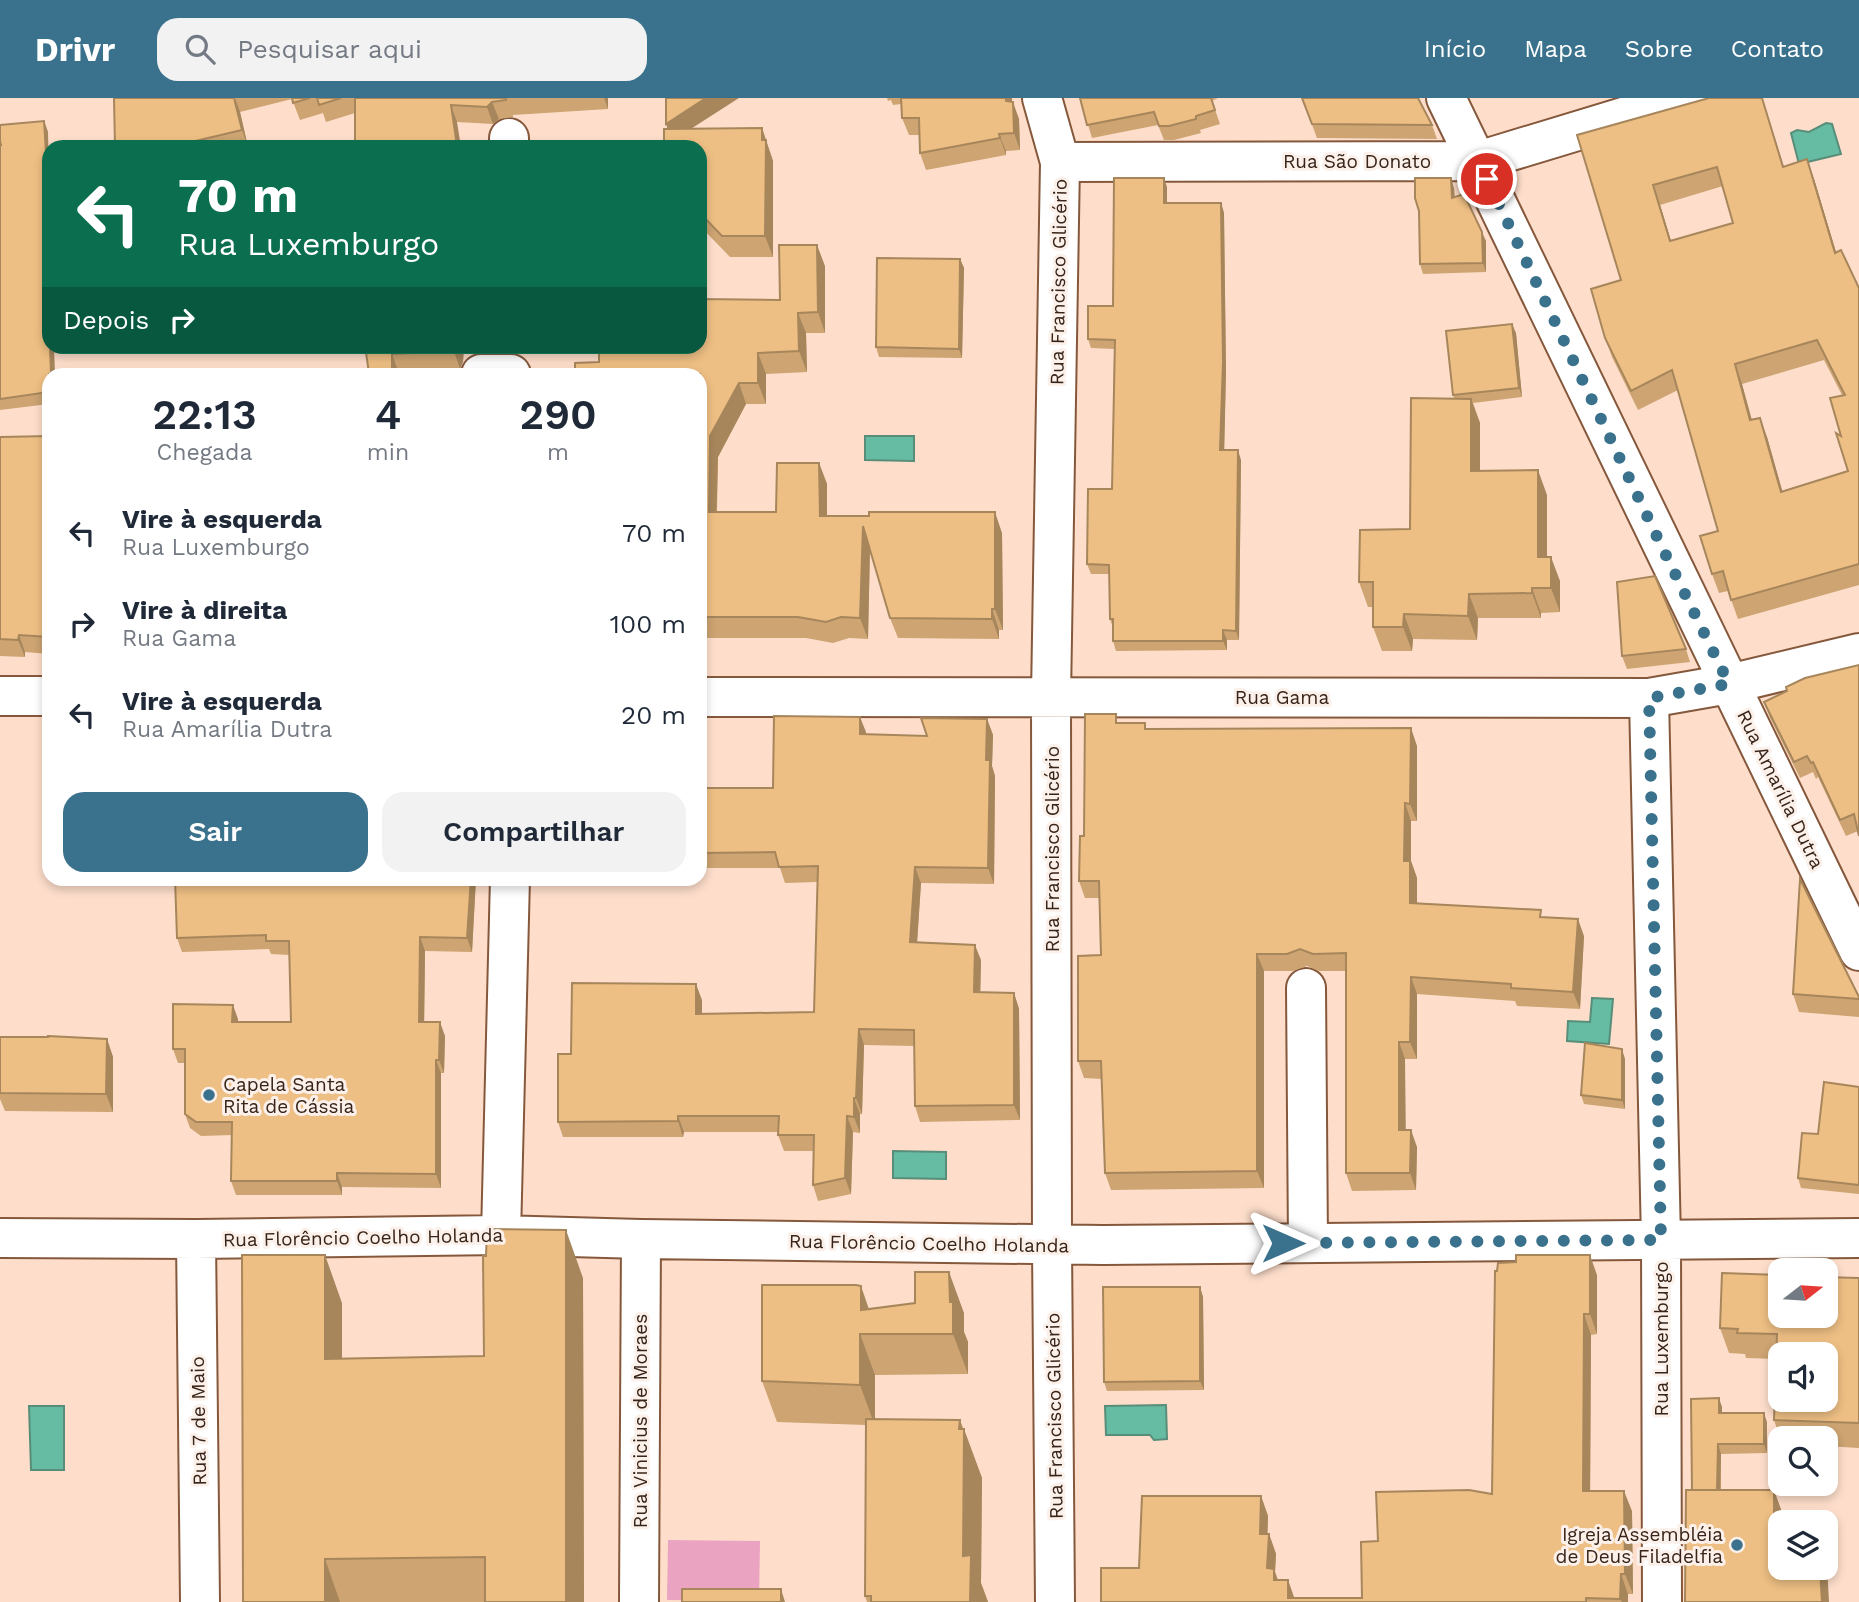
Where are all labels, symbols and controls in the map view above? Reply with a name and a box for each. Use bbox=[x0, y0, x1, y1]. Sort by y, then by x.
search box bbox=[157, 18, 647, 81]
text: Drivr bbox=[35, 30, 115, 69]
icon: search bbox=[181, 30, 219, 68]
text: Pesquisar aqui bbox=[237, 34, 422, 64]
text: Início bbox=[1424, 35, 1486, 63]
text: Mapa bbox=[1524, 35, 1587, 63]
text: Sobre bbox=[1625, 35, 1693, 63]
text: Contato bbox=[1731, 35, 1824, 63]
pin bbox=[1457, 149, 1517, 209]
street label: Rua São Donato bbox=[1283, 150, 1431, 173]
icon: arrive bbox=[1468, 160, 1506, 198]
text: 70 m bbox=[178, 166, 298, 224]
icon: left bbox=[63, 168, 154, 259]
street label: Rua Francisco Glicério bbox=[1045, 179, 1072, 385]
text: Rua Luxemburgo bbox=[178, 225, 439, 263]
icon: right bbox=[163, 301, 201, 339]
text: Depois bbox=[63, 305, 149, 335]
text: 22:13 bbox=[152, 390, 257, 439]
text: 4 bbox=[375, 390, 401, 439]
text: 290 bbox=[519, 390, 597, 439]
text: Chegada bbox=[156, 439, 252, 466]
text: min bbox=[367, 439, 409, 466]
text: m bbox=[547, 439, 569, 466]
text: Vire à esquerda bbox=[122, 504, 322, 534]
icon: left bbox=[63, 514, 101, 552]
text: 70 m bbox=[622, 518, 686, 548]
text: Rua Luxemburgo bbox=[122, 534, 310, 561]
text: Vire à direita bbox=[122, 595, 287, 625]
icon: right bbox=[63, 605, 101, 643]
text: 100 m bbox=[610, 609, 686, 639]
text: Rua Gama bbox=[122, 625, 236, 652]
text: Vire à esquerda bbox=[122, 686, 322, 716]
street label: Rua Gama bbox=[1235, 686, 1329, 709]
icon: left bbox=[63, 696, 101, 734]
text: 20 m bbox=[621, 700, 686, 730]
street label: Rua Amarília Dutra bbox=[1732, 706, 1829, 873]
text: Rua Amarília Dutra bbox=[122, 716, 332, 743]
street label: Rua Francisco Glicério bbox=[1041, 746, 1064, 952]
button: Sair bbox=[63, 792, 368, 872]
button: Compartilhar bbox=[382, 792, 686, 872]
place label: Capela Santa Rita de Cássia bbox=[223, 1073, 355, 1118]
marker: Capela Santa Rita de Cássia bbox=[201, 1087, 217, 1103]
position arrow bbox=[1246, 1206, 1320, 1280]
street label: Rua Florêncio Coelho Holanda bbox=[223, 1224, 504, 1251]
street label: Rua Florêncio Coelho Holanda bbox=[789, 1230, 1070, 1257]
north arrow bbox=[1768, 1258, 1838, 1328]
map controls bbox=[1768, 1258, 1838, 1580]
street label: Rua Luxemburgo bbox=[1650, 1261, 1673, 1417]
street label: Rua Francisco Glicério bbox=[1041, 1313, 1068, 1519]
street label: Rua Vinicius de Moraes bbox=[629, 1314, 652, 1528]
button: sound bbox=[1768, 1342, 1838, 1412]
street label: Rua 7 de Maio bbox=[186, 1356, 211, 1486]
button: search bbox=[1768, 1426, 1838, 1496]
button: layers bbox=[1768, 1510, 1838, 1580]
place label: Igreja Assembléia de Deus Filadelfia bbox=[1556, 1523, 1723, 1568]
marker: Igreja Assembléia de Deus Filadelfia bbox=[1729, 1537, 1745, 1553]

